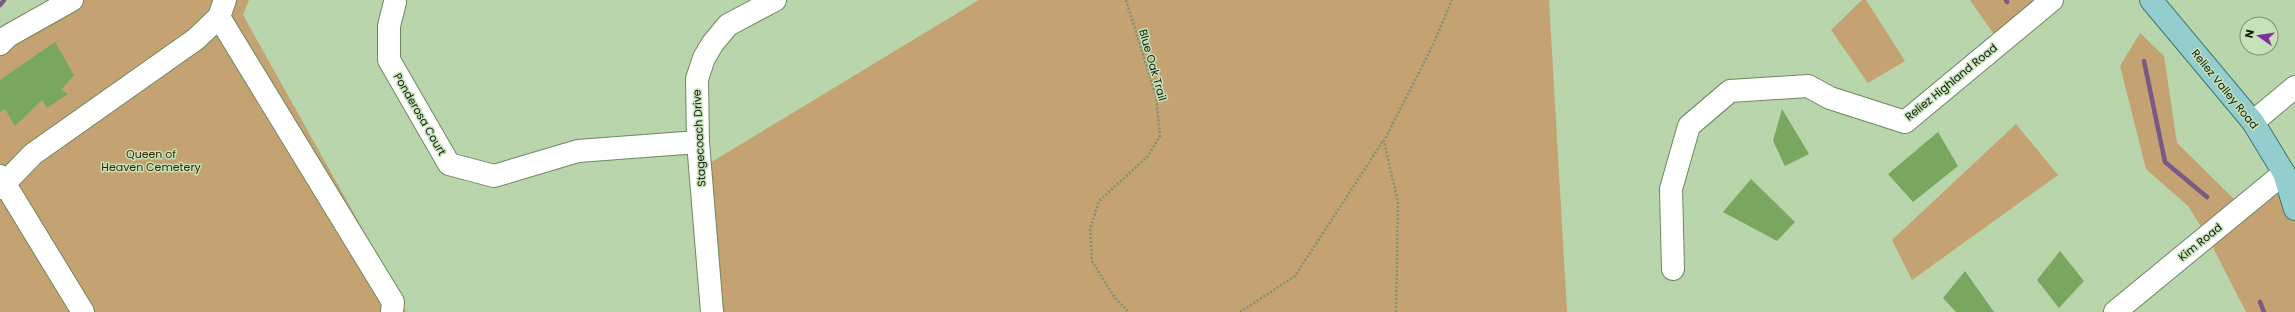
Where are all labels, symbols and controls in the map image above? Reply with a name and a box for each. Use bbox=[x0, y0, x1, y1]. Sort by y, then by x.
north arrow bbox=[2239, 16, 2279, 56]
street label: Blue Oak Trail bbox=[1135, 27, 1171, 103]
text: N bbox=[2241, 28, 2258, 40]
street label: Reliez Highland Road bbox=[1901, 40, 2001, 124]
street label: Reliez Valley Road bbox=[2188, 46, 2262, 132]
street label: Ponderosa Court bbox=[390, 70, 450, 158]
street label: Stagecoach Drive bbox=[688, 89, 710, 187]
park label: Queen of Heaven Cemetery bbox=[101, 146, 202, 175]
street label: Kim Road bbox=[2175, 219, 2225, 265]

